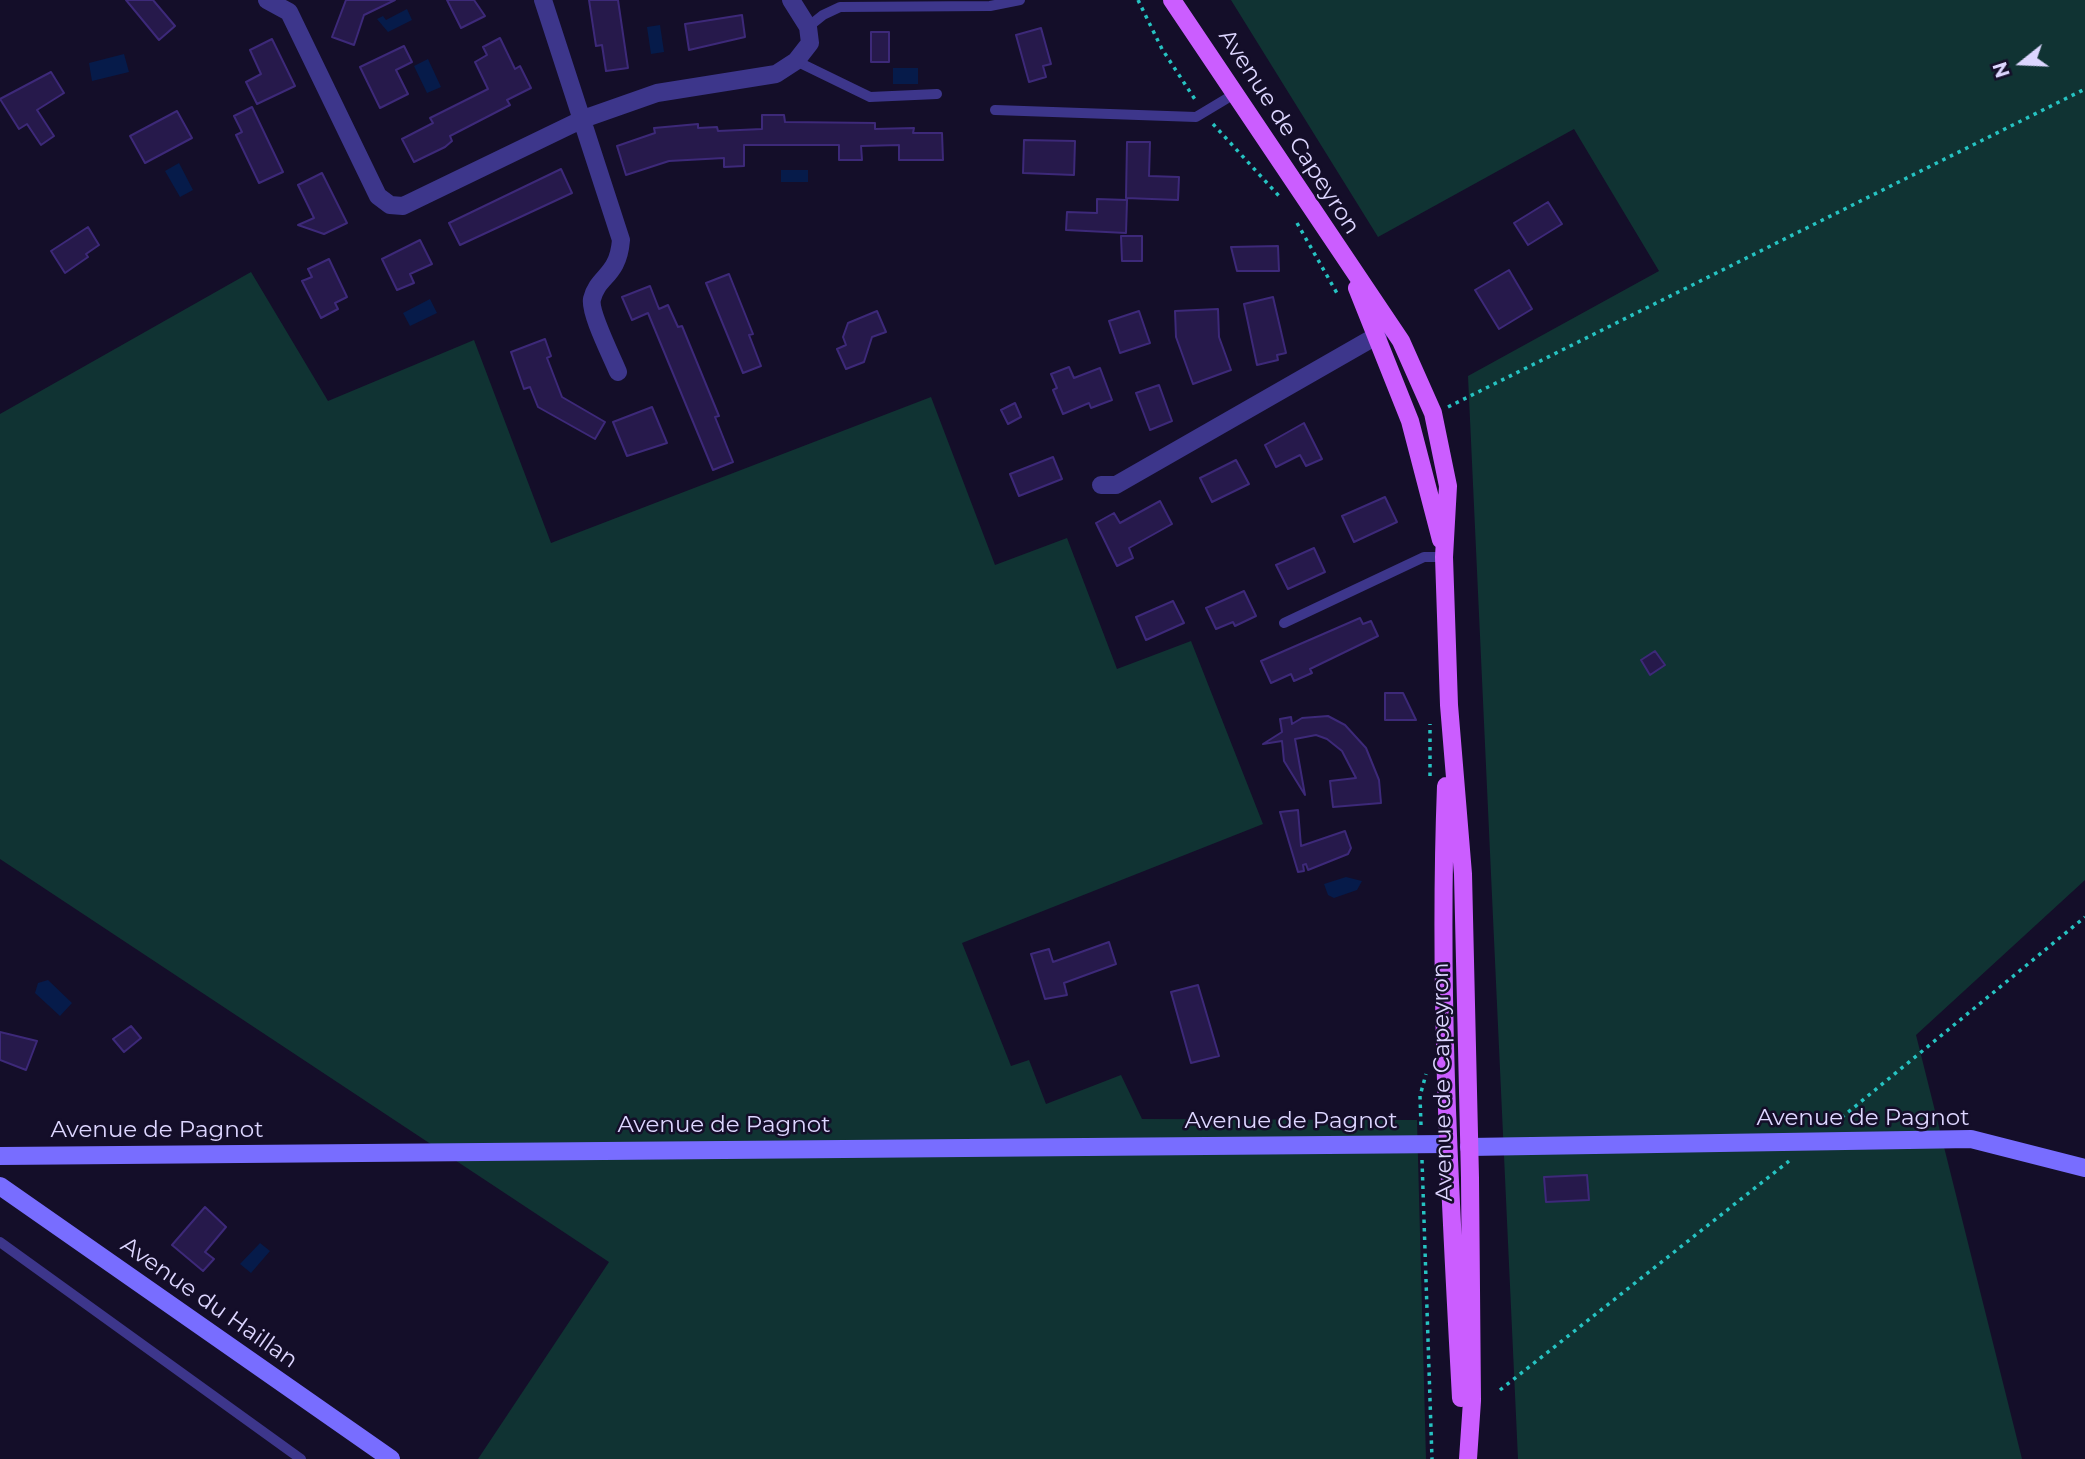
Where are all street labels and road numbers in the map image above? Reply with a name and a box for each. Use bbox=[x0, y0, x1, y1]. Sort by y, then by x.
street label: Avenue de Capeyron bbox=[1212, 24, 1366, 240]
street label: Avenue de Capeyron bbox=[1427, 962, 1459, 1202]
street label: Avenue de Pagnot bbox=[1756, 1104, 1970, 1132]
street label: Avenue de Pagnot bbox=[1184, 1107, 1398, 1135]
street label: Avenue de Pagnot bbox=[617, 1111, 831, 1139]
street label: Avenue de Pagnot bbox=[50, 1116, 264, 1144]
street label: Avenue du Haillan bbox=[115, 1232, 303, 1374]

